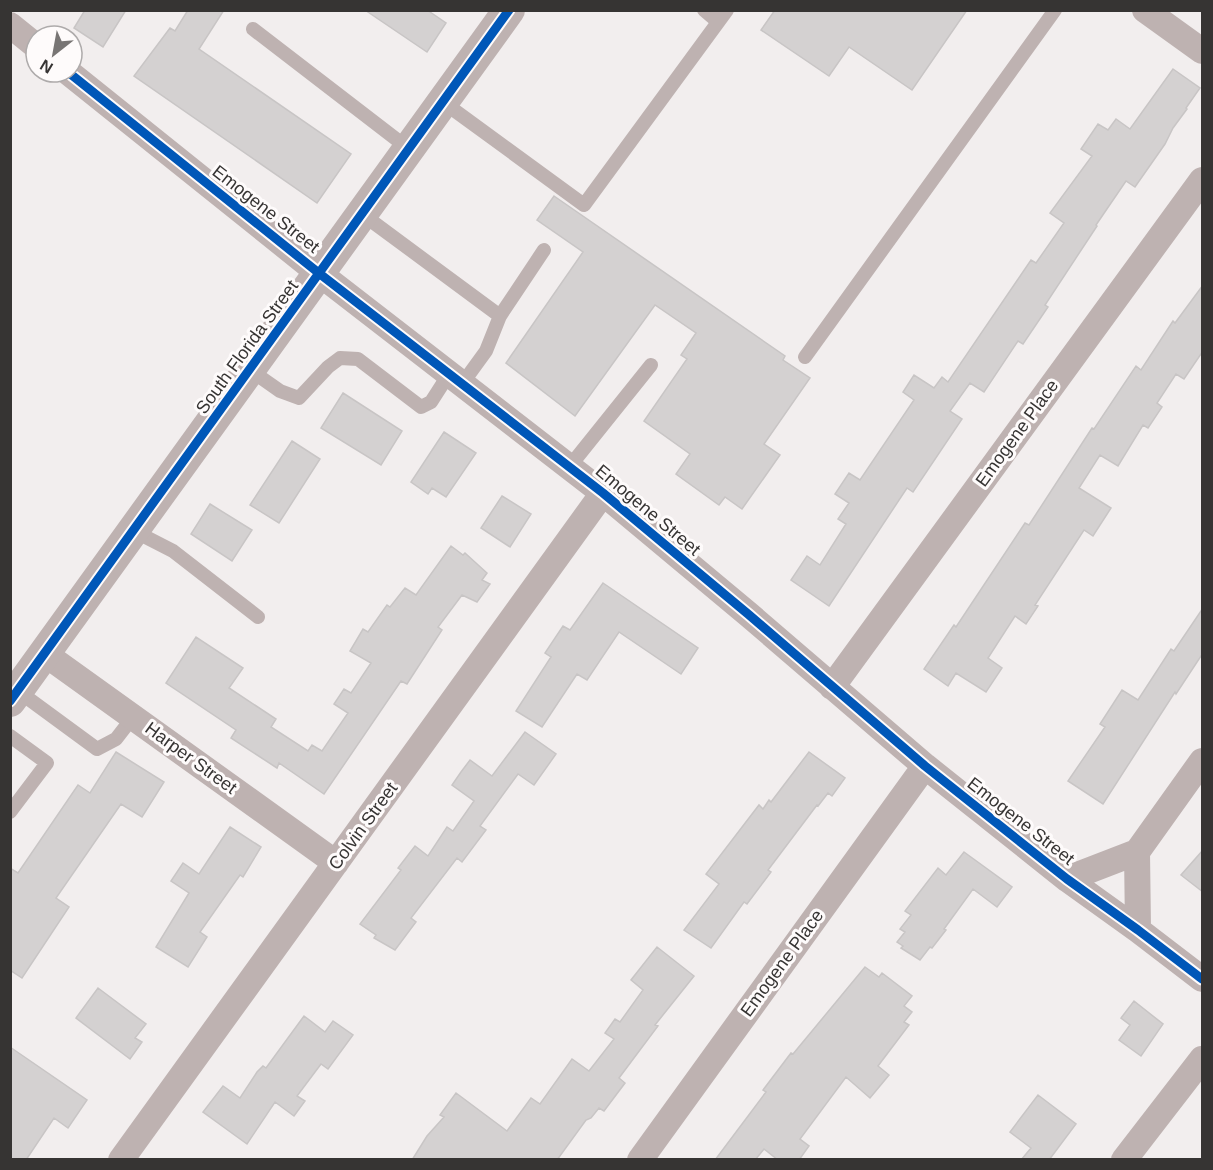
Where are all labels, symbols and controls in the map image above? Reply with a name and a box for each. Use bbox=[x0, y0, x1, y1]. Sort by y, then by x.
north arrow bbox=[24, 24, 84, 84]
text: N bbox=[37, 56, 56, 77]
street label: Emogene Street bbox=[209, 161, 323, 257]
street label: South Florida Street bbox=[192, 276, 302, 418]
street label: Emogene Place bbox=[972, 376, 1062, 490]
street label: Emogene Street bbox=[592, 461, 704, 559]
street label: Harper Street bbox=[141, 718, 241, 798]
street label: Emogene Street bbox=[964, 773, 1078, 869]
street label: Colvin Street bbox=[325, 778, 401, 874]
street label: Emogene Place bbox=[737, 906, 827, 1020]

